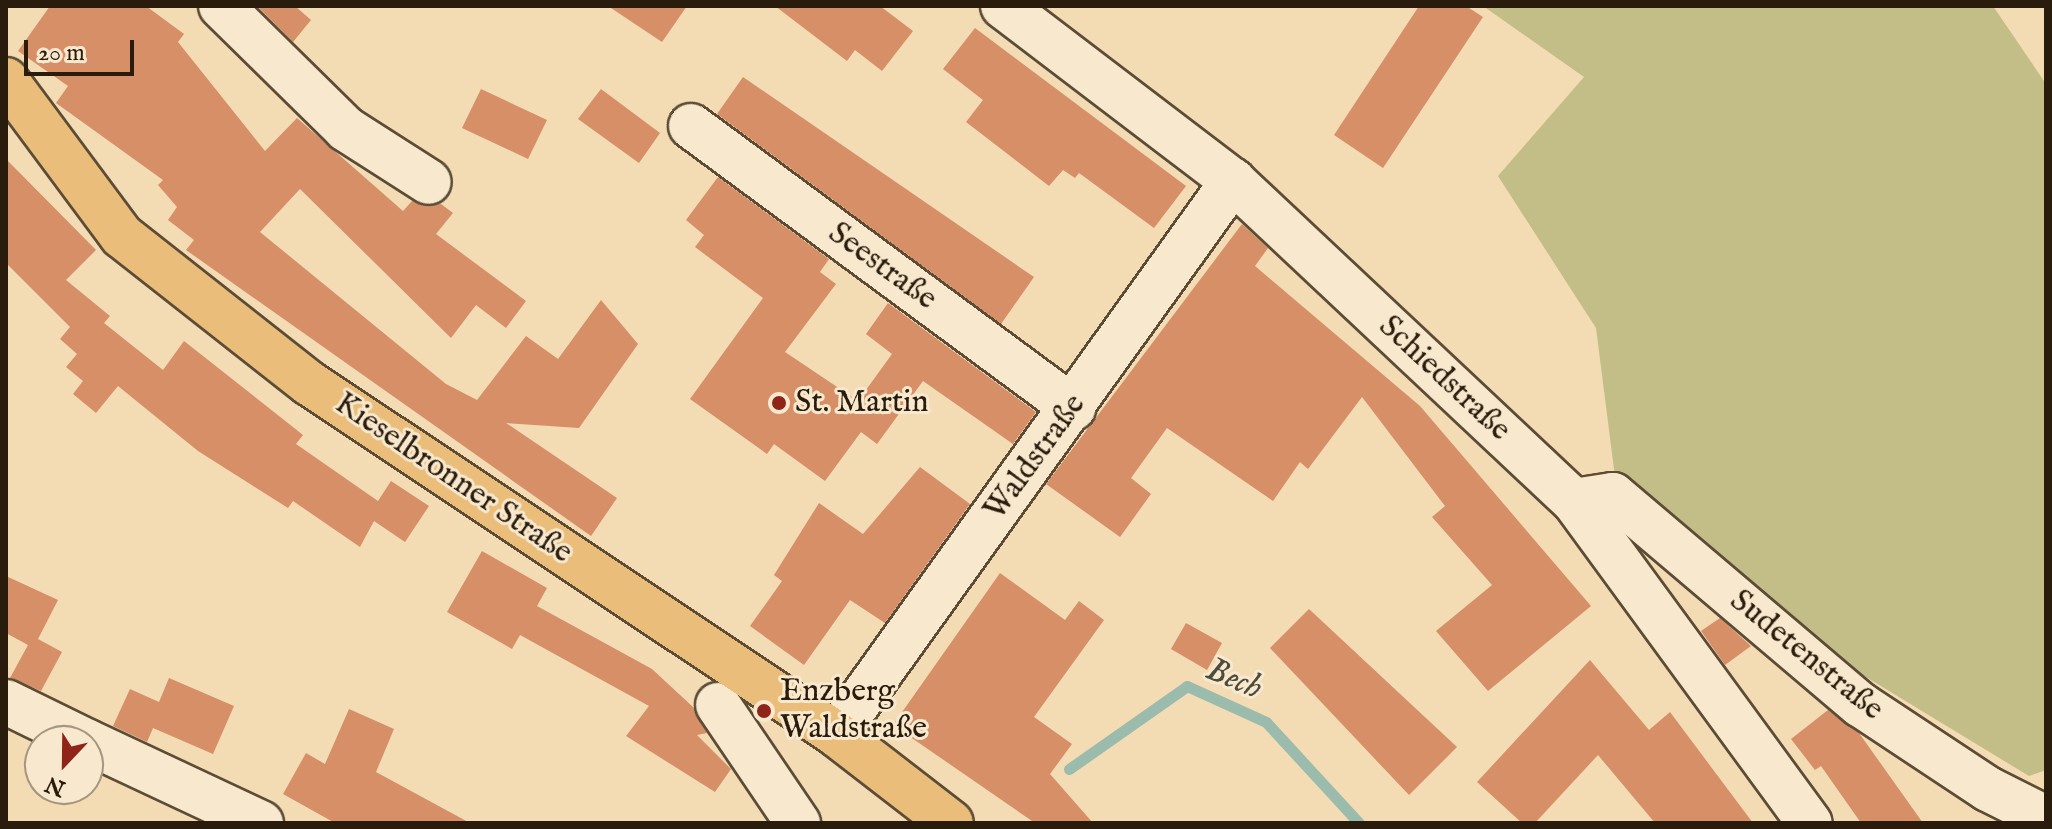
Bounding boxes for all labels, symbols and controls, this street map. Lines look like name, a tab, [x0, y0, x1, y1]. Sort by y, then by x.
scale bar	[28, 24, 138, 74]
text: 20 m	[38, 38, 85, 69]
street label: Seestraße	[820, 215, 944, 319]
street label: Schiedstraße	[1370, 308, 1518, 450]
place label: St. Martin	[795, 384, 928, 422]
street label: Kieselbronner Straße	[327, 385, 579, 573]
street label: Waldstraße	[977, 387, 1095, 529]
marker: St. Martin	[770, 394, 788, 412]
street label: Sudetenstraße	[1721, 582, 1891, 730]
water label: Bech	[1200, 649, 1268, 709]
place label: Enzberg Waldstraße	[780, 674, 927, 749]
marker: Enzberg Waldstraße	[755, 702, 773, 720]
north arrow	[24, 725, 104, 805]
text: N	[42, 769, 70, 802]

